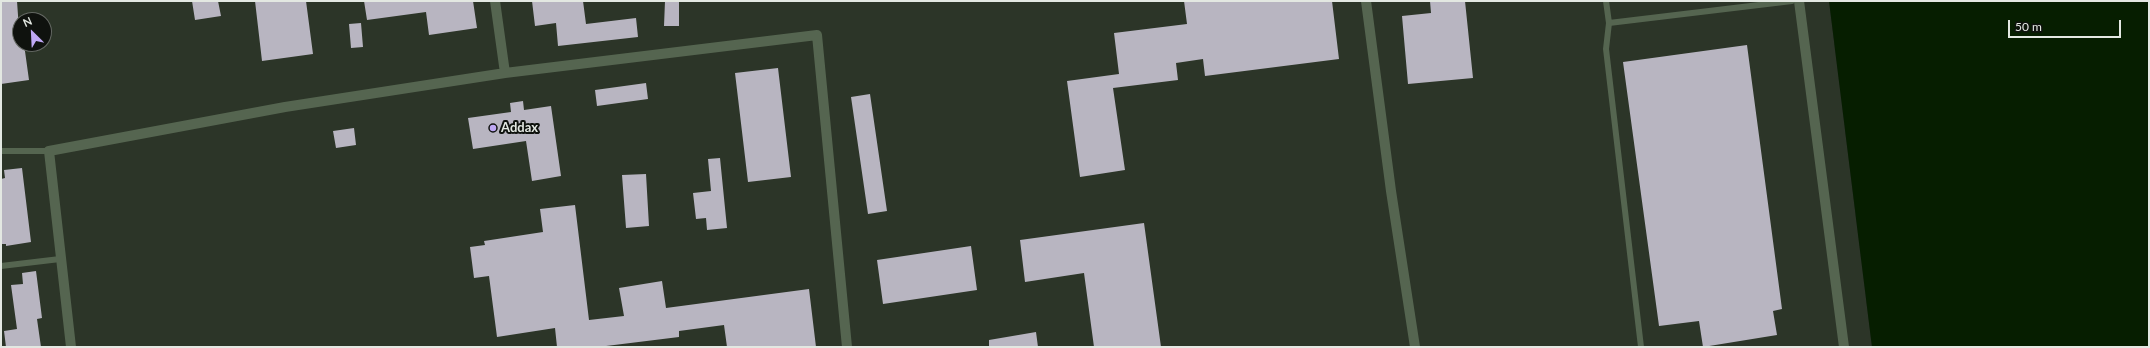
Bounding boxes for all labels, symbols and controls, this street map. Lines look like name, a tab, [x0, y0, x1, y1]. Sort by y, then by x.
north arrow	[12, 12, 52, 52]
scale bar	[2010, 12, 2123, 38]
text: N	[21, 14, 34, 29]
text: 50 m	[2015, 19, 2042, 34]
place label: Addax	[501, 120, 538, 136]
marker: Addax	[488, 123, 498, 133]

